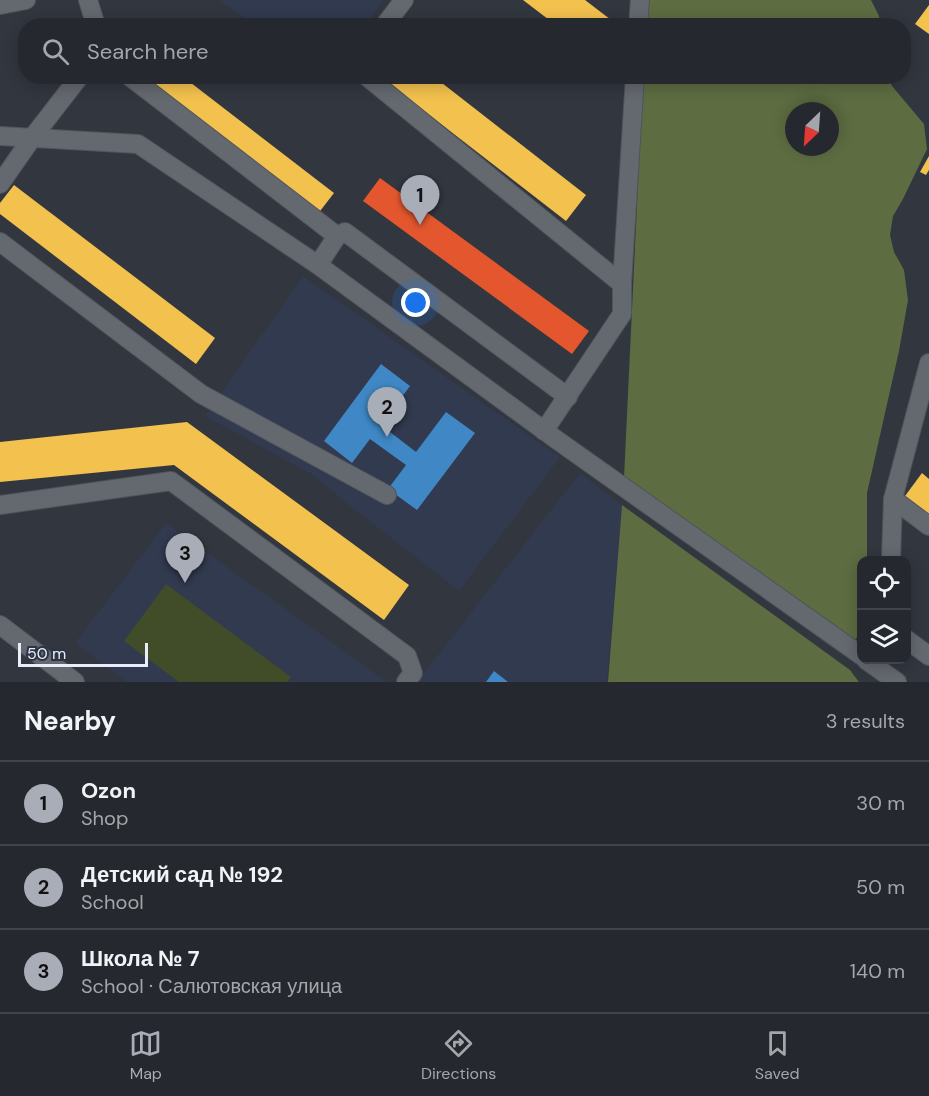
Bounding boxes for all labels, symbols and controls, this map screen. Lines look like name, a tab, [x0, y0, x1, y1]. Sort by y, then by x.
search box	[18, 18, 911, 84]
icon: search	[39, 35, 72, 68]
text: Search here	[87, 37, 208, 66]
north arrow	[785, 102, 839, 156]
pin: 1	[400, 176, 440, 225]
your location	[401, 288, 430, 317]
pin: 2	[368, 388, 406, 437]
pin: 3	[166, 534, 204, 583]
map controls	[857, 556, 911, 664]
button: locate	[857, 556, 911, 610]
button: layers	[857, 610, 911, 664]
scale bar	[18, 640, 148, 668]
text: 50 m	[27, 643, 66, 664]
text: Nearby	[24, 704, 116, 738]
text: 3 results	[826, 708, 905, 734]
text: Ozon	[81, 776, 136, 805]
text: 1	[40, 790, 47, 816]
text: 30 m	[856, 790, 905, 816]
text: Shop	[81, 805, 128, 831]
text: Детский сад № 192	[81, 860, 283, 889]
text: 2	[38, 874, 49, 900]
text: 50 m	[856, 874, 905, 900]
text: School	[81, 889, 144, 915]
text: Школа № 7	[81, 944, 200, 973]
text: 3	[37, 958, 50, 984]
text: 140 m	[850, 958, 905, 984]
text: School · Салютовская улица	[81, 973, 342, 999]
tab: Map	[129, 1027, 162, 1084]
tab: Directions	[421, 1027, 496, 1084]
tab: Saved	[755, 1027, 800, 1084]

